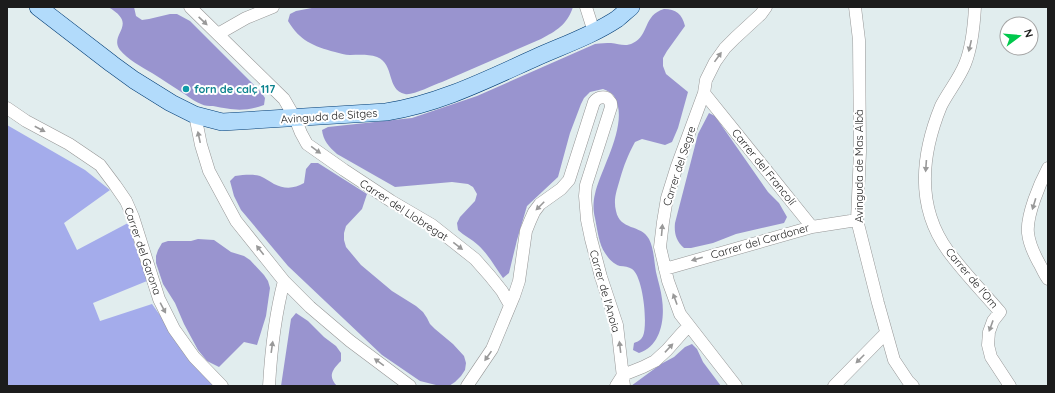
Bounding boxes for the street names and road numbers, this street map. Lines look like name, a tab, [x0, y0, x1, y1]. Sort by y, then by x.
street label: Avinguda de Sitges	[280, 106, 378, 126]
street label: Avinguda de Mas Albà	[852, 109, 866, 223]
street label: Carrer del Segre	[659, 124, 699, 208]
street label: Carrer del Francolí	[729, 126, 800, 209]
street label: Carrer del Llobregat	[357, 176, 451, 244]
street label: Carrer del Garona	[121, 205, 165, 297]
street label: Carrer del Cardoner	[709, 220, 812, 262]
street label: Carrer de l'Om	[943, 245, 1001, 311]
street label: Carrer de l'Anoia	[587, 248, 623, 334]

